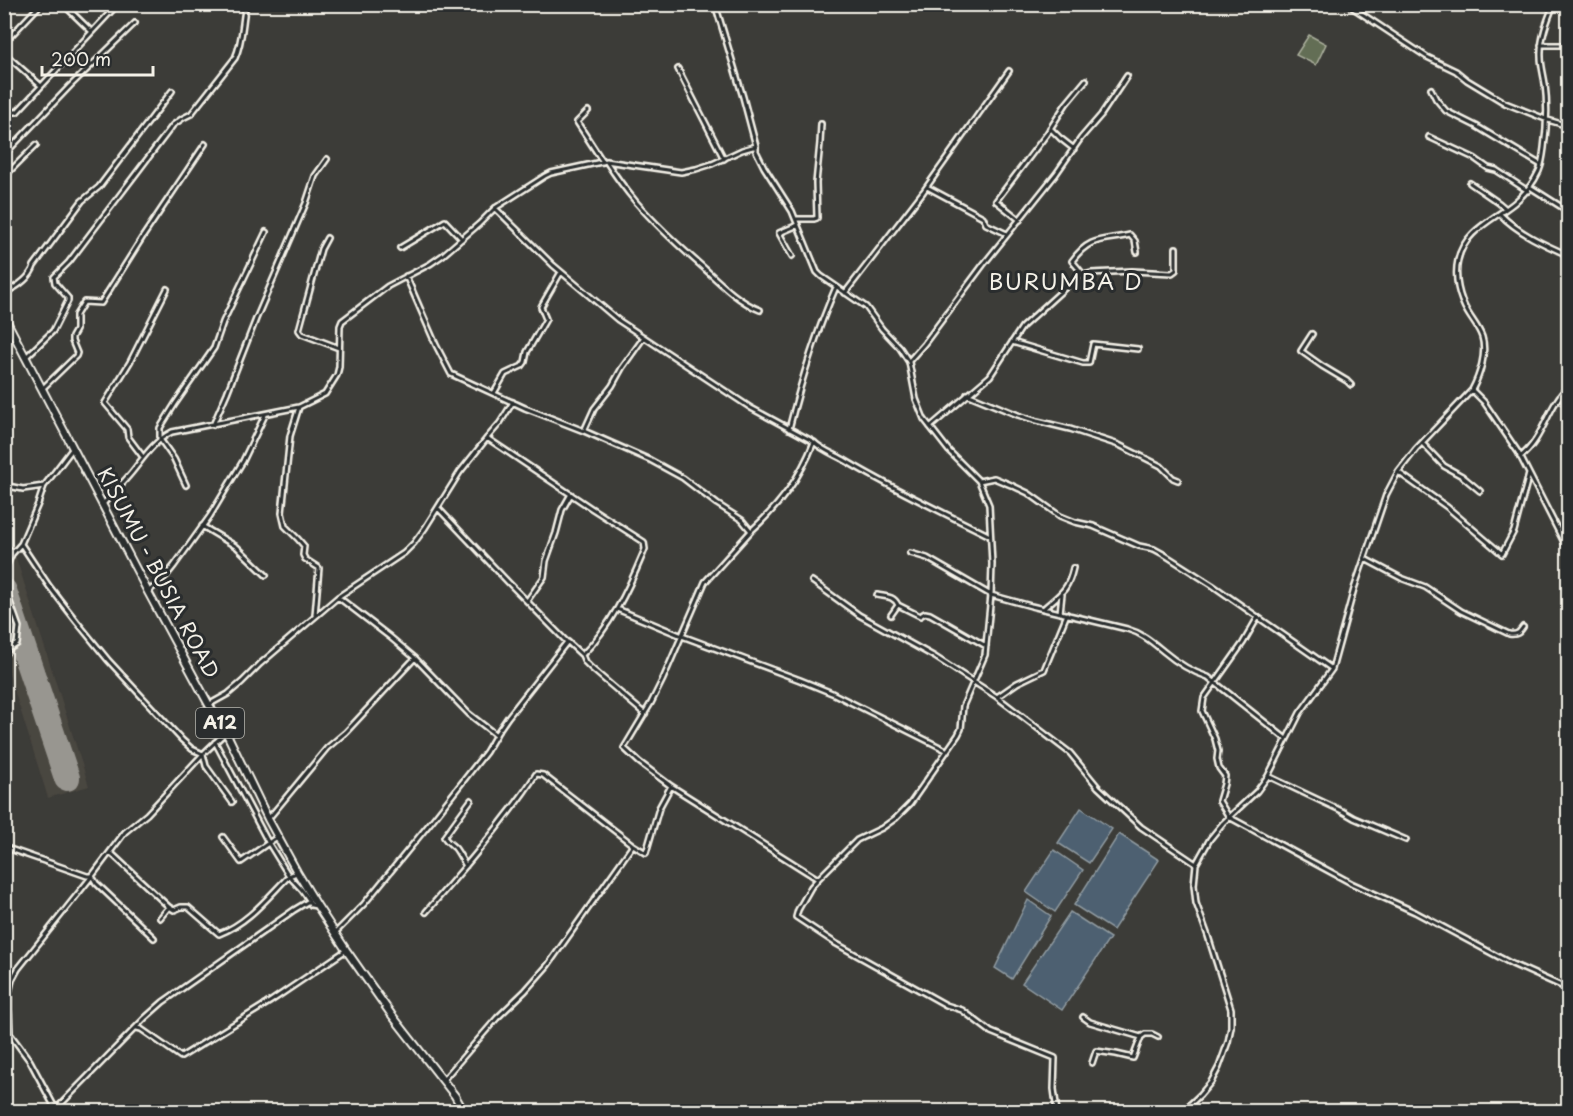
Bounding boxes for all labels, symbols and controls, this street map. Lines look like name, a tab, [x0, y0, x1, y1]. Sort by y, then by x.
scale bar	[42, 39, 153, 77]
text: 200 m	[51, 45, 111, 72]
district label: BURUMBA D	[989, 264, 1143, 297]
street label: KISUMU - BUSIA ROAD	[91, 462, 227, 683]
road number: A12	[196, 708, 244, 738]

